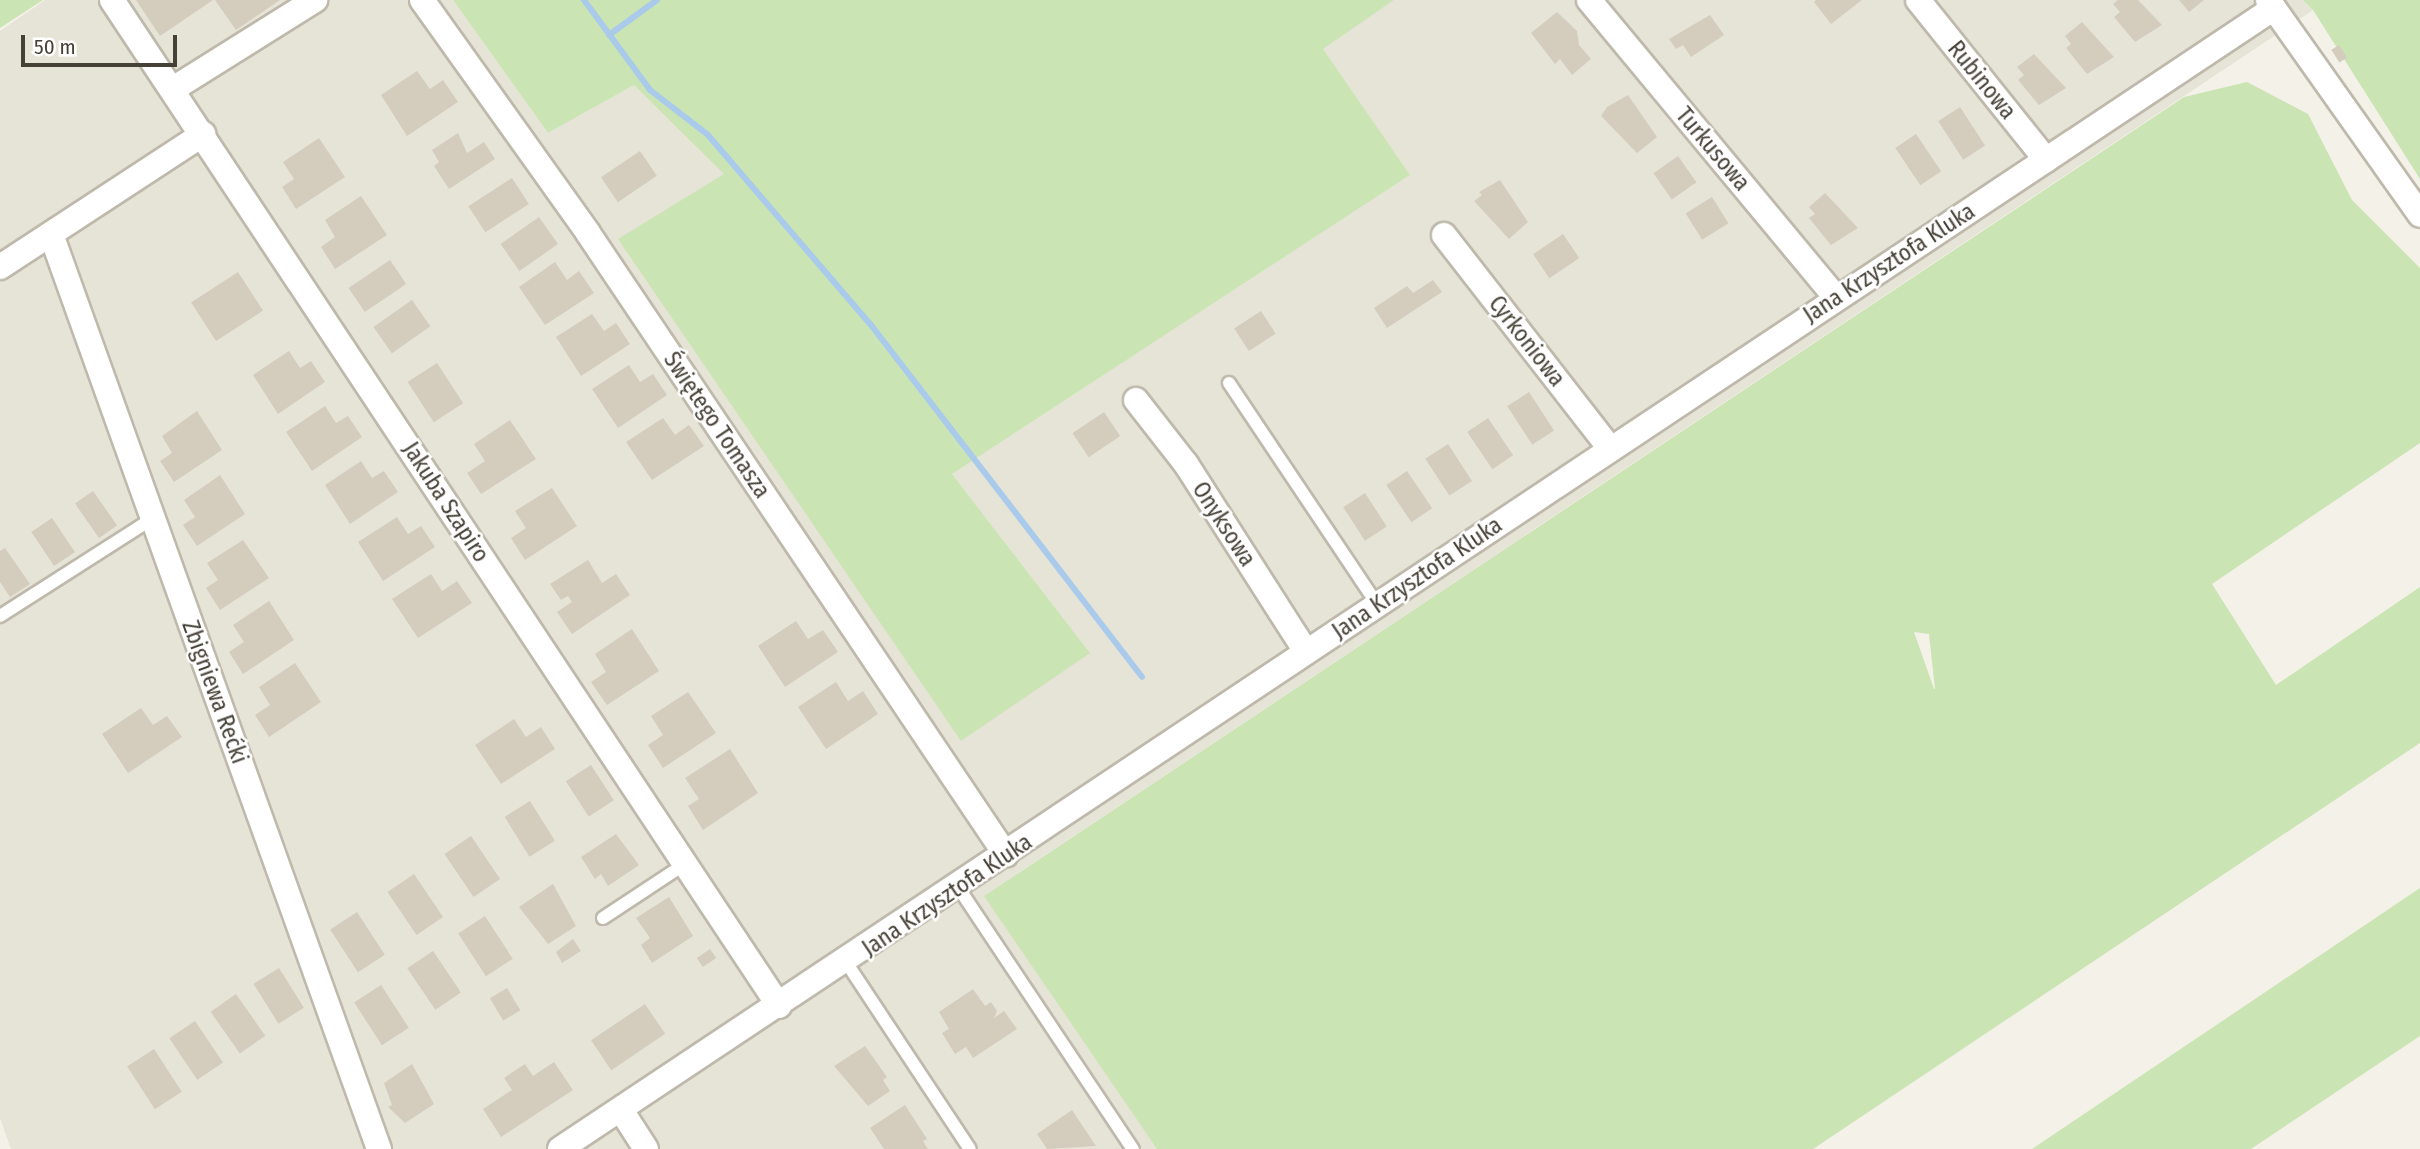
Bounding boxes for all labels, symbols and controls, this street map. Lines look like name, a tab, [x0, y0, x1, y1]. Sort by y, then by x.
scale bar	[24, 21, 180, 65]
text: 50 m	[34, 34, 76, 60]
street label: Rubinowa	[1942, 35, 2022, 125]
street label: Turkusowa	[1670, 102, 1756, 196]
street label: Jana Krzysztofa Kluka	[1798, 197, 1980, 329]
street label: Cyrkoniowa	[1483, 290, 1571, 392]
street label: Świętego Tomasza	[658, 347, 776, 503]
street label: Jakuba Szapiro	[397, 437, 495, 567]
street label: Onyksowa	[1186, 477, 1262, 571]
street label: Jana Krzysztofa Kluka	[1327, 511, 1507, 645]
street label: Zbigniewa Rećki	[176, 617, 254, 767]
street label: Jana Krzysztofa Kluka	[857, 828, 1037, 962]

